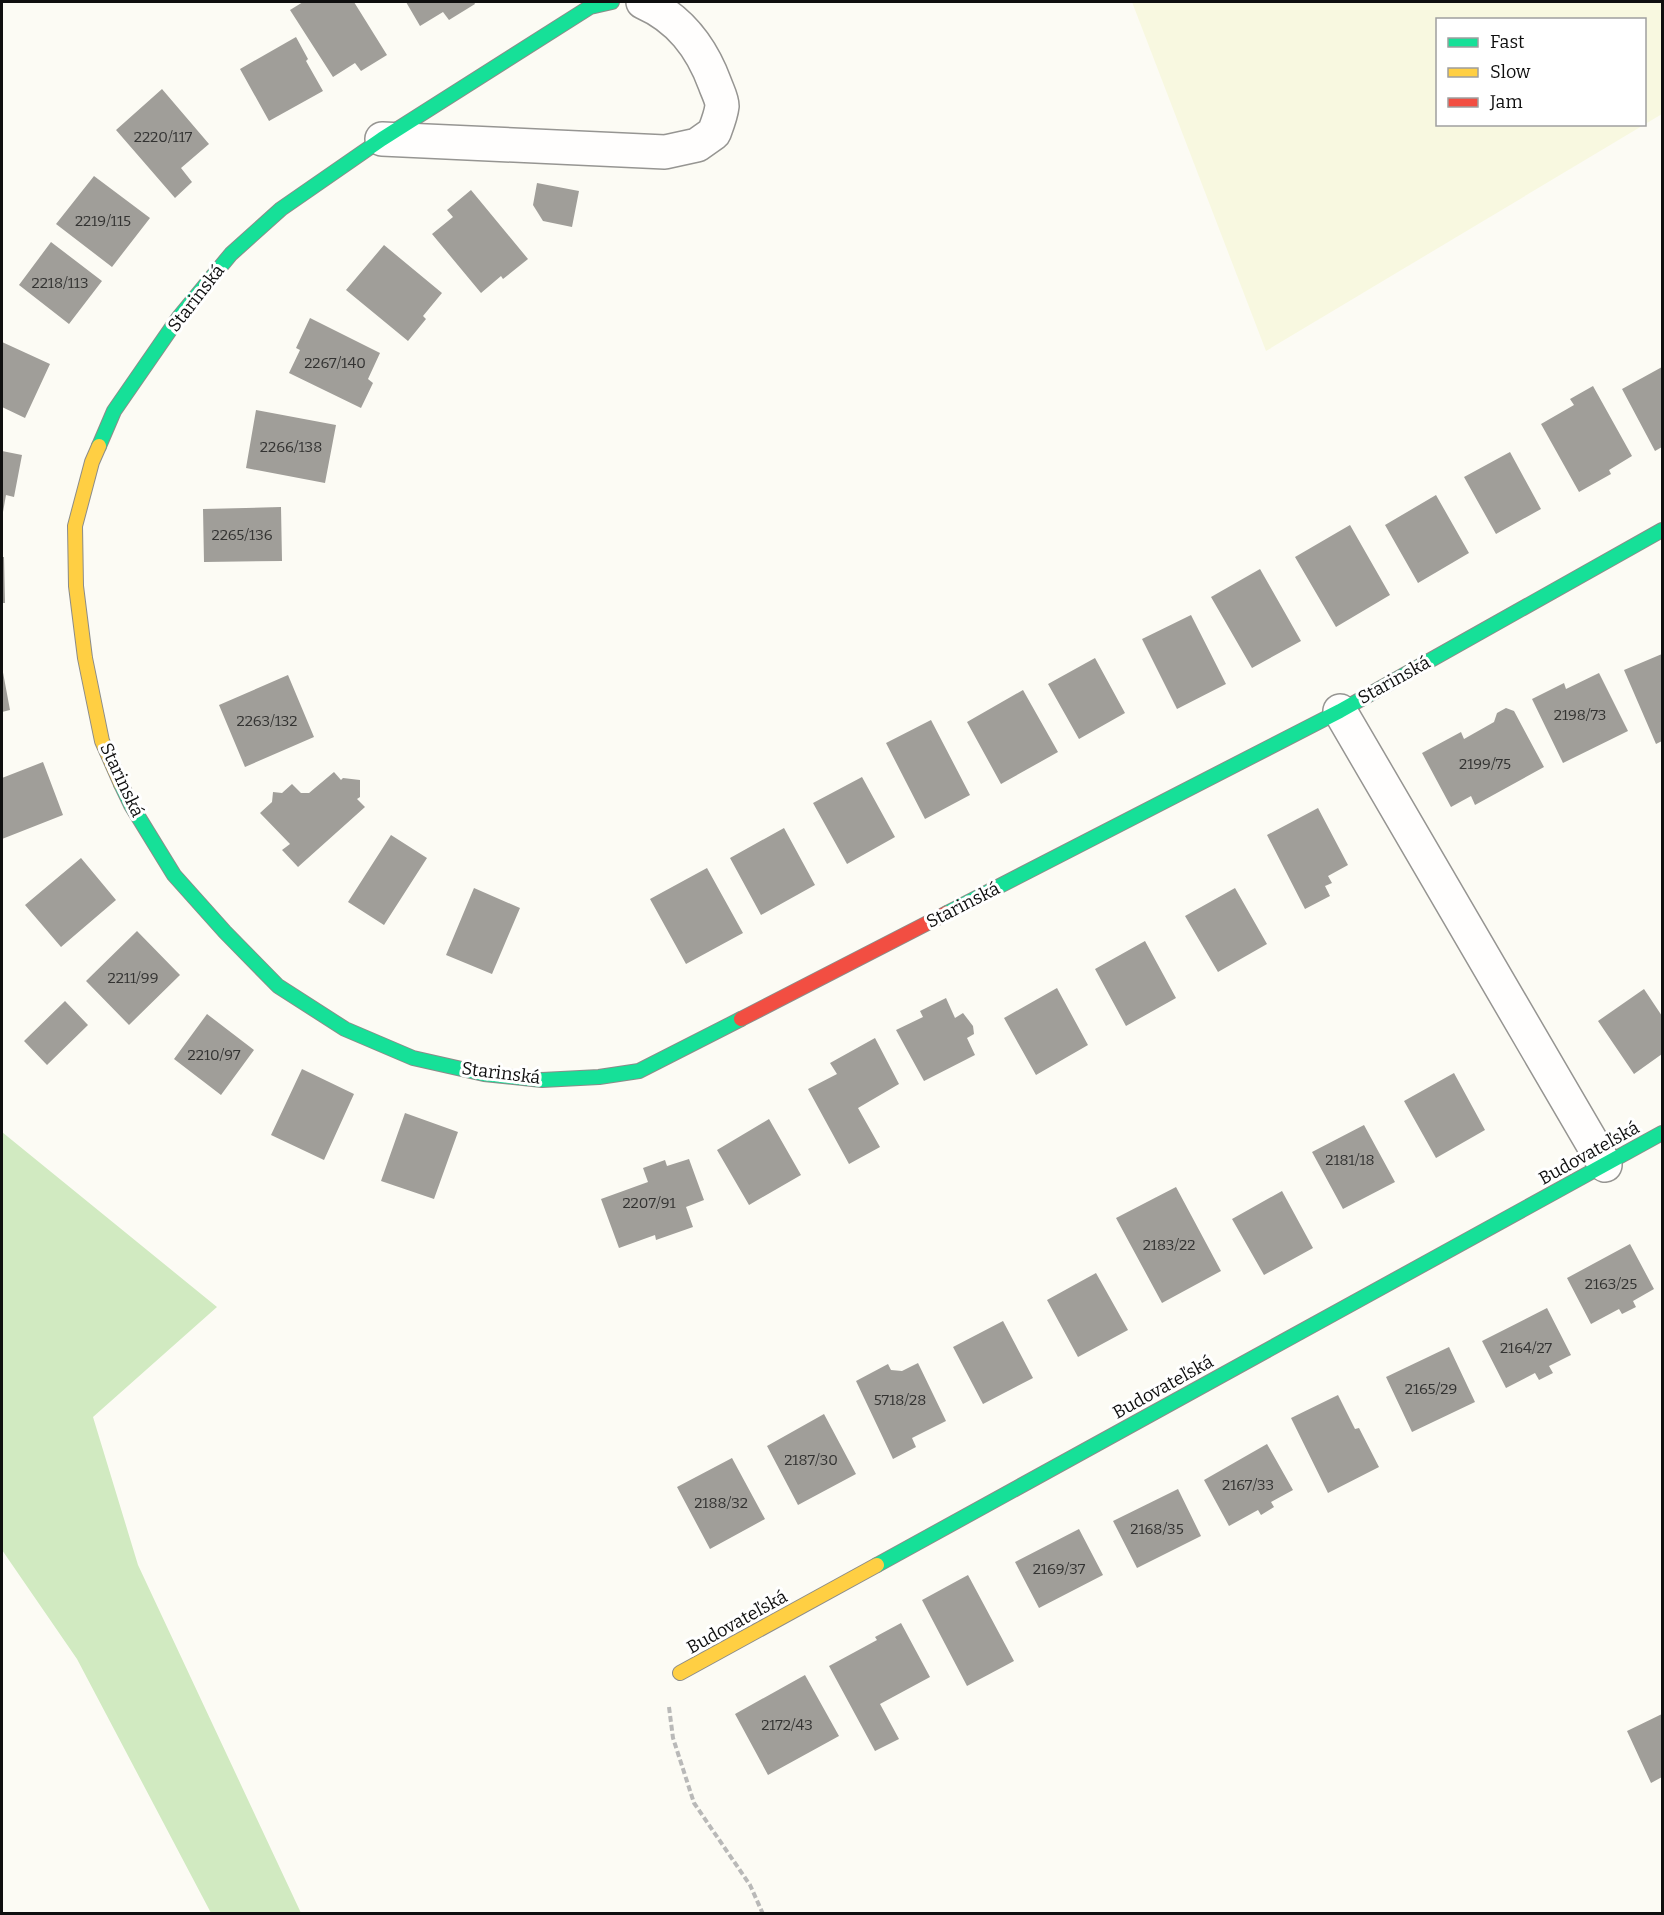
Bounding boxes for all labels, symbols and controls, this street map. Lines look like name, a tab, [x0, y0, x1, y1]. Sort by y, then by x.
legend	[1436, 18, 1646, 126]
text: Fast	[1490, 31, 1525, 53]
text: Slow	[1490, 61, 1531, 83]
text: Jam	[1489, 91, 1523, 113]
house number: 2220/117	[134, 128, 193, 146]
house number: 2219/115	[75, 212, 131, 230]
street label: Starinská	[163, 260, 229, 336]
house number: 2218/113	[32, 274, 88, 292]
house number: 2267/140	[304, 354, 366, 372]
house number: 2266/138	[260, 438, 322, 456]
house number: 2265/136	[211, 526, 273, 544]
street label: Starinská	[1354, 651, 1434, 709]
house number: 2198/73	[1554, 706, 1606, 724]
house number: 2263/132	[236, 712, 298, 730]
street label: Starinská	[95, 739, 149, 821]
house number: 2199/75	[1459, 755, 1511, 773]
street label: Starinská	[923, 877, 1003, 933]
house number: 2211/99	[108, 969, 158, 987]
house number: 2210/97	[188, 1046, 241, 1064]
street label: Starinská	[460, 1057, 542, 1089]
street label: Budovateľská	[1535, 1116, 1643, 1190]
house number: 2181/18	[1325, 1151, 1375, 1169]
house number: 2207/91	[622, 1194, 676, 1212]
house number: 2183/22	[1143, 1236, 1195, 1254]
house number: 2163/25	[1585, 1275, 1637, 1293]
house number: 2164/27	[1500, 1339, 1553, 1357]
street label: Budovateľská	[1109, 1350, 1217, 1424]
house number: 2165/29	[1405, 1380, 1457, 1398]
house number: 5718/28	[874, 1391, 926, 1409]
house number: 2187/30	[784, 1451, 838, 1469]
house number: 2167/33	[1222, 1476, 1274, 1494]
house number: 2188/32	[694, 1494, 748, 1512]
house number: 2168/35	[1130, 1520, 1184, 1538]
house number: 2169/37	[1033, 1560, 1086, 1578]
street label: Budovateľská	[683, 1585, 791, 1659]
house number: 2172/43	[761, 1716, 813, 1734]

